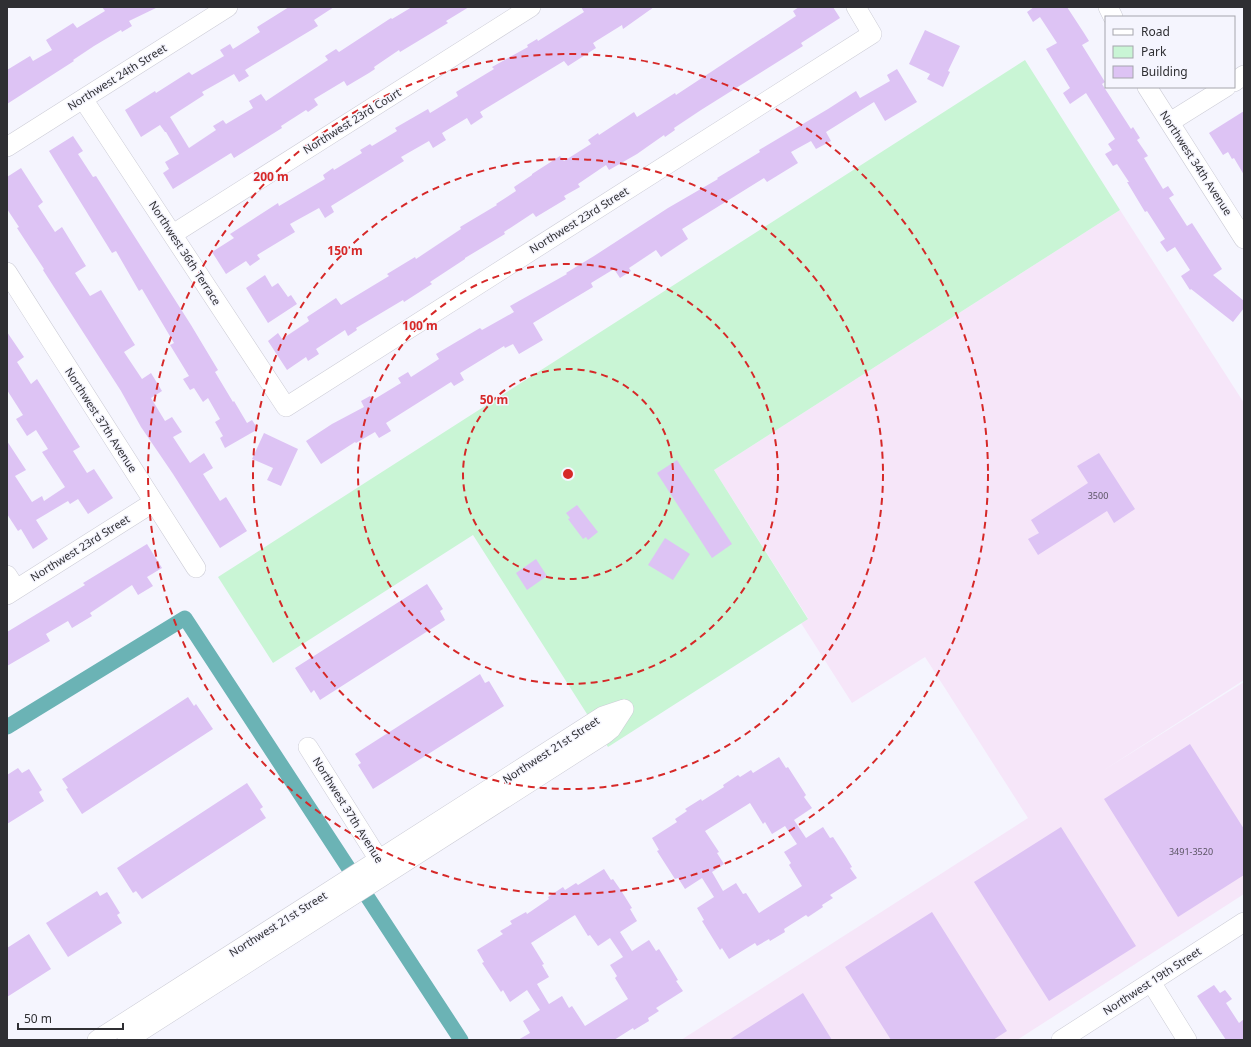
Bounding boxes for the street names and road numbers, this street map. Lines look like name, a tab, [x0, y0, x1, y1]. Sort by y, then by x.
street label: Northwest 24th Street	[64, 40, 169, 113]
street label: Northwest 23rd Court	[300, 84, 404, 157]
street label: Northwest 34th Avenue	[1157, 107, 1236, 218]
street label: Northwest 23rd Street	[526, 183, 631, 256]
street label: Northwest 36th Terrace	[146, 198, 225, 308]
street label: Northwest 37th Avenue	[62, 364, 141, 475]
street label: Northwest 23rd Street	[27, 511, 132, 584]
street label: Northwest 21st Street	[499, 713, 602, 787]
street label: Northwest 37th Avenue	[310, 754, 387, 865]
street label: Northwest 21st Street	[226, 887, 330, 960]
street label: Northwest 19th Street	[1100, 943, 1204, 1018]

